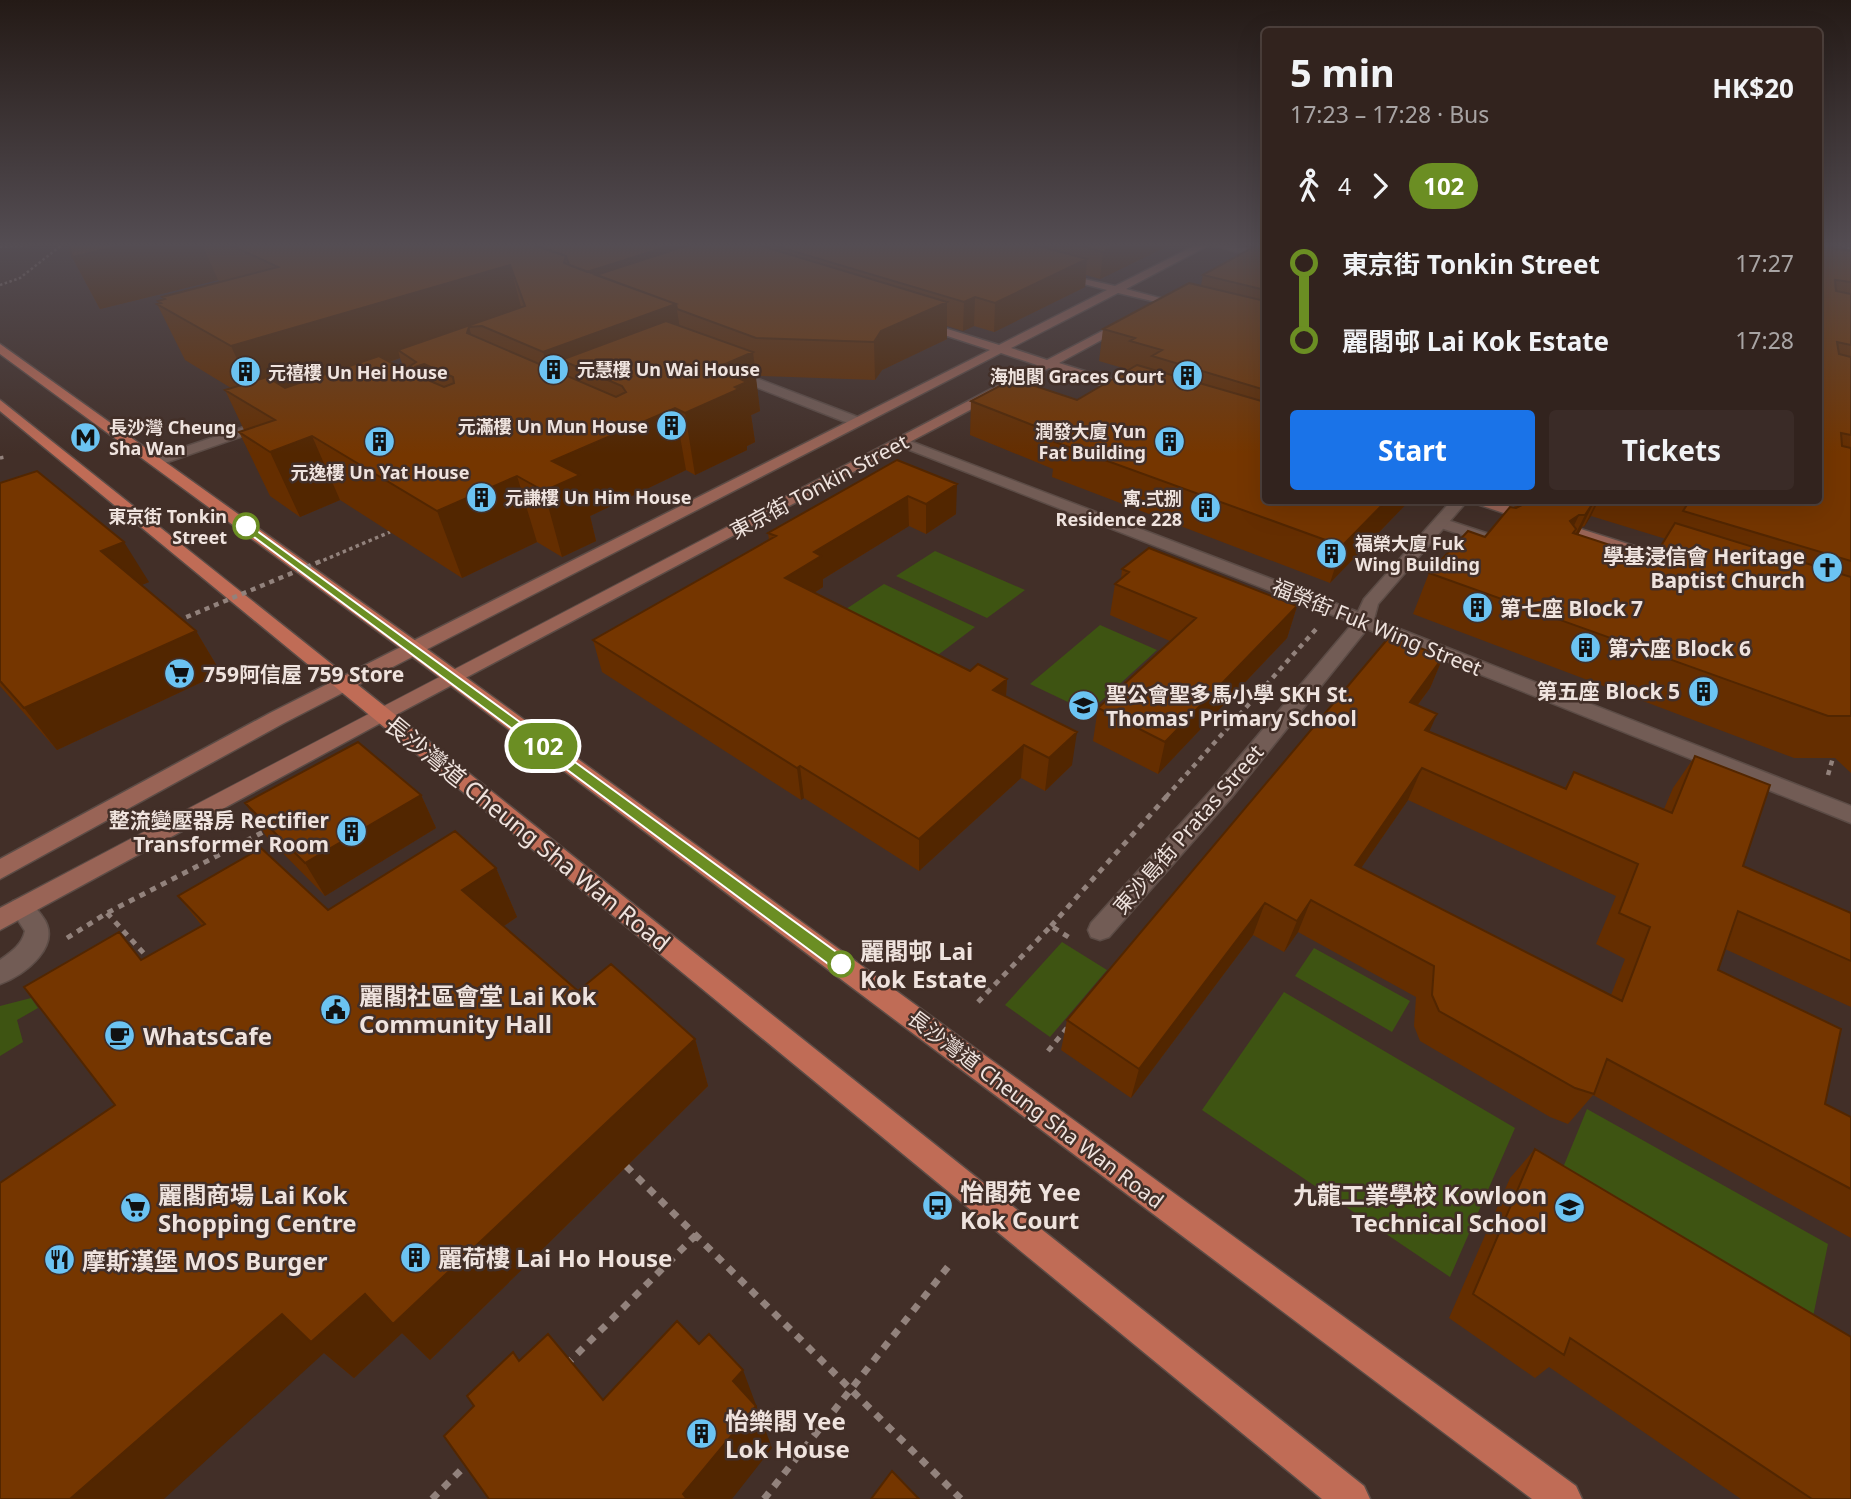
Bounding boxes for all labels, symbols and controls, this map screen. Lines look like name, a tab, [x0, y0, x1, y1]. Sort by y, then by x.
text: 5 min	[1290, 46, 1395, 98]
text: HK$20	[1712, 70, 1794, 106]
text: 17:23 – 17:28 · Bus	[1290, 98, 1489, 130]
icon: walk	[1290, 167, 1328, 205]
icon: forward	[1361, 167, 1399, 205]
text: 102	[1423, 169, 1464, 202]
text: 4	[1338, 170, 1351, 202]
text: 東京街 Tonkin Street	[1342, 246, 1600, 282]
text: 17:27	[1735, 247, 1794, 279]
text: 麗閣邨 Lai Kok Estate	[1342, 323, 1609, 359]
text: 17:28	[1735, 324, 1794, 356]
building icon: 元慧樓 Un Wai House	[537, 352, 571, 386]
building icon: 元禧樓 Un Hei House	[228, 355, 262, 389]
place label: 元慧樓 Un Wai House	[577, 357, 760, 381]
building icon: 海旭閣 Graces Court	[1170, 359, 1204, 393]
place label: 元禧樓 Un Hei House	[268, 360, 448, 384]
place label: 海旭閣 Graces Court	[990, 364, 1164, 388]
building icon: 元滿樓 Un Mun House	[654, 409, 688, 443]
button: Start	[1290, 410, 1535, 490]
button: Tickets	[1549, 410, 1794, 490]
place label: 元滿樓 Un Mun House	[458, 414, 648, 438]
place label: 長沙灣 Cheung Sha Wan	[109, 415, 236, 460]
place label: 潤發大廈 Yun Fat Building	[1035, 419, 1146, 464]
metro station icon: 長沙灣 Cheung Sha Wan	[69, 420, 103, 454]
building icon: 元逸樓 Un Yat House	[363, 424, 397, 458]
building icon: 潤發大廈 Yun Fat Building	[1152, 424, 1186, 458]
street label: 東京街 Tonkin Street	[725, 427, 913, 545]
place label: 元逸樓 Un Yat House	[291, 460, 469, 484]
building icon: 元謙樓 Un Him House	[465, 480, 499, 514]
place label: 元謙樓 Un Him House	[505, 485, 692, 509]
place label: 寓.弍捌 Residence 228	[1056, 486, 1182, 531]
building icon: 寓.弍捌 Residence 228	[1188, 491, 1222, 525]
place label: 東京街 Tonkin Street	[108, 504, 227, 549]
marker: 東京街 Tonkin Street	[233, 513, 259, 539]
place label: 福榮大廈 Fuk Wing Building	[1355, 531, 1480, 576]
building icon: 福榮大廈 Fuk Wing Building	[1315, 536, 1349, 570]
place label: 學基浸信會 Heritage Baptist Church	[1603, 542, 1805, 594]
church icon: 學基浸信會 Heritage Baptist Church	[1811, 551, 1845, 585]
street label: 福榮街 Fuk Wing Street	[1268, 572, 1486, 682]
building icon: 第七座 Block 7	[1460, 591, 1494, 625]
place label: 第七座 Block 7	[1500, 594, 1643, 622]
building icon: 第六座 Block 6	[1568, 631, 1602, 665]
place label: 第六座 Block 6	[1608, 634, 1751, 662]
supermarket icon: 759阿信屋 759 Store	[163, 657, 197, 691]
place label: 759阿信屋 759 Store	[203, 660, 404, 688]
building icon: 第五座 Block 5	[1686, 674, 1720, 708]
place label: 第五座 Block 5	[1537, 677, 1680, 705]
place label: 聖公會聖多馬小學 SKH St. Thomas' Primary School	[1106, 680, 1357, 732]
school or university icon: 聖公會聖多馬小學 SKH St. Thomas' Primary School	[1066, 689, 1100, 723]
street label: 長沙灣道 Cheung Sha Wan Road	[378, 707, 678, 959]
line badge: 102	[503, 723, 583, 769]
text: 102	[522, 729, 564, 762]
street label: 東沙島街 Pratas Street	[1107, 738, 1270, 920]
place label: 整流變壓器房 Rectifier Transformer Room	[109, 806, 330, 858]
building icon: 整流變壓器房 Rectifier Transformer Room	[335, 815, 369, 849]
place label: 麗閣邨 Lai Kok Estate	[860, 934, 987, 995]
marker: 麗閣邨 Lai Kok Estate	[828, 951, 854, 977]
place label: 麗閣社區會堂 Lai Kok Community Hall	[359, 979, 596, 1040]
public building icon: 麗閣社區會堂 Lai Kok Community Hall	[319, 992, 353, 1026]
street label: 長沙灣道 Cheung Sha Wan Road	[902, 1004, 1170, 1214]
cafe icon: WhatsCafe	[103, 1018, 137, 1052]
place label: WhatsCafe	[143, 1019, 272, 1052]
place label: 怡閣苑 Yee Kok Court	[960, 1175, 1081, 1236]
place label: 麗閣商場 Lai Kok Shopping Centre	[158, 1178, 357, 1239]
place label: 九龍工業學校 Kowloon Technical School	[1293, 1178, 1547, 1239]
bus stop icon: 怡閣苑 Yee Kok Court	[920, 1188, 954, 1222]
supermarket icon: 麗閣商場 Lai Kok Shopping Centre	[118, 1191, 152, 1225]
school or university icon: 九龍工業學校 Kowloon Technical School	[1553, 1191, 1587, 1225]
building icon: 麗荷樓 Lai Ho House	[398, 1240, 432, 1274]
place label: 麗荷樓 Lai Ho House	[438, 1241, 672, 1274]
restaurant icon: 摩斯漢堡 MOS Burger	[42, 1243, 76, 1277]
place label: 摩斯漢堡 MOS Burger	[82, 1244, 328, 1277]
place label: 怡樂閣 Yee Lok House	[725, 1404, 850, 1465]
building icon: 怡樂閣 Yee Lok House	[685, 1417, 719, 1451]

